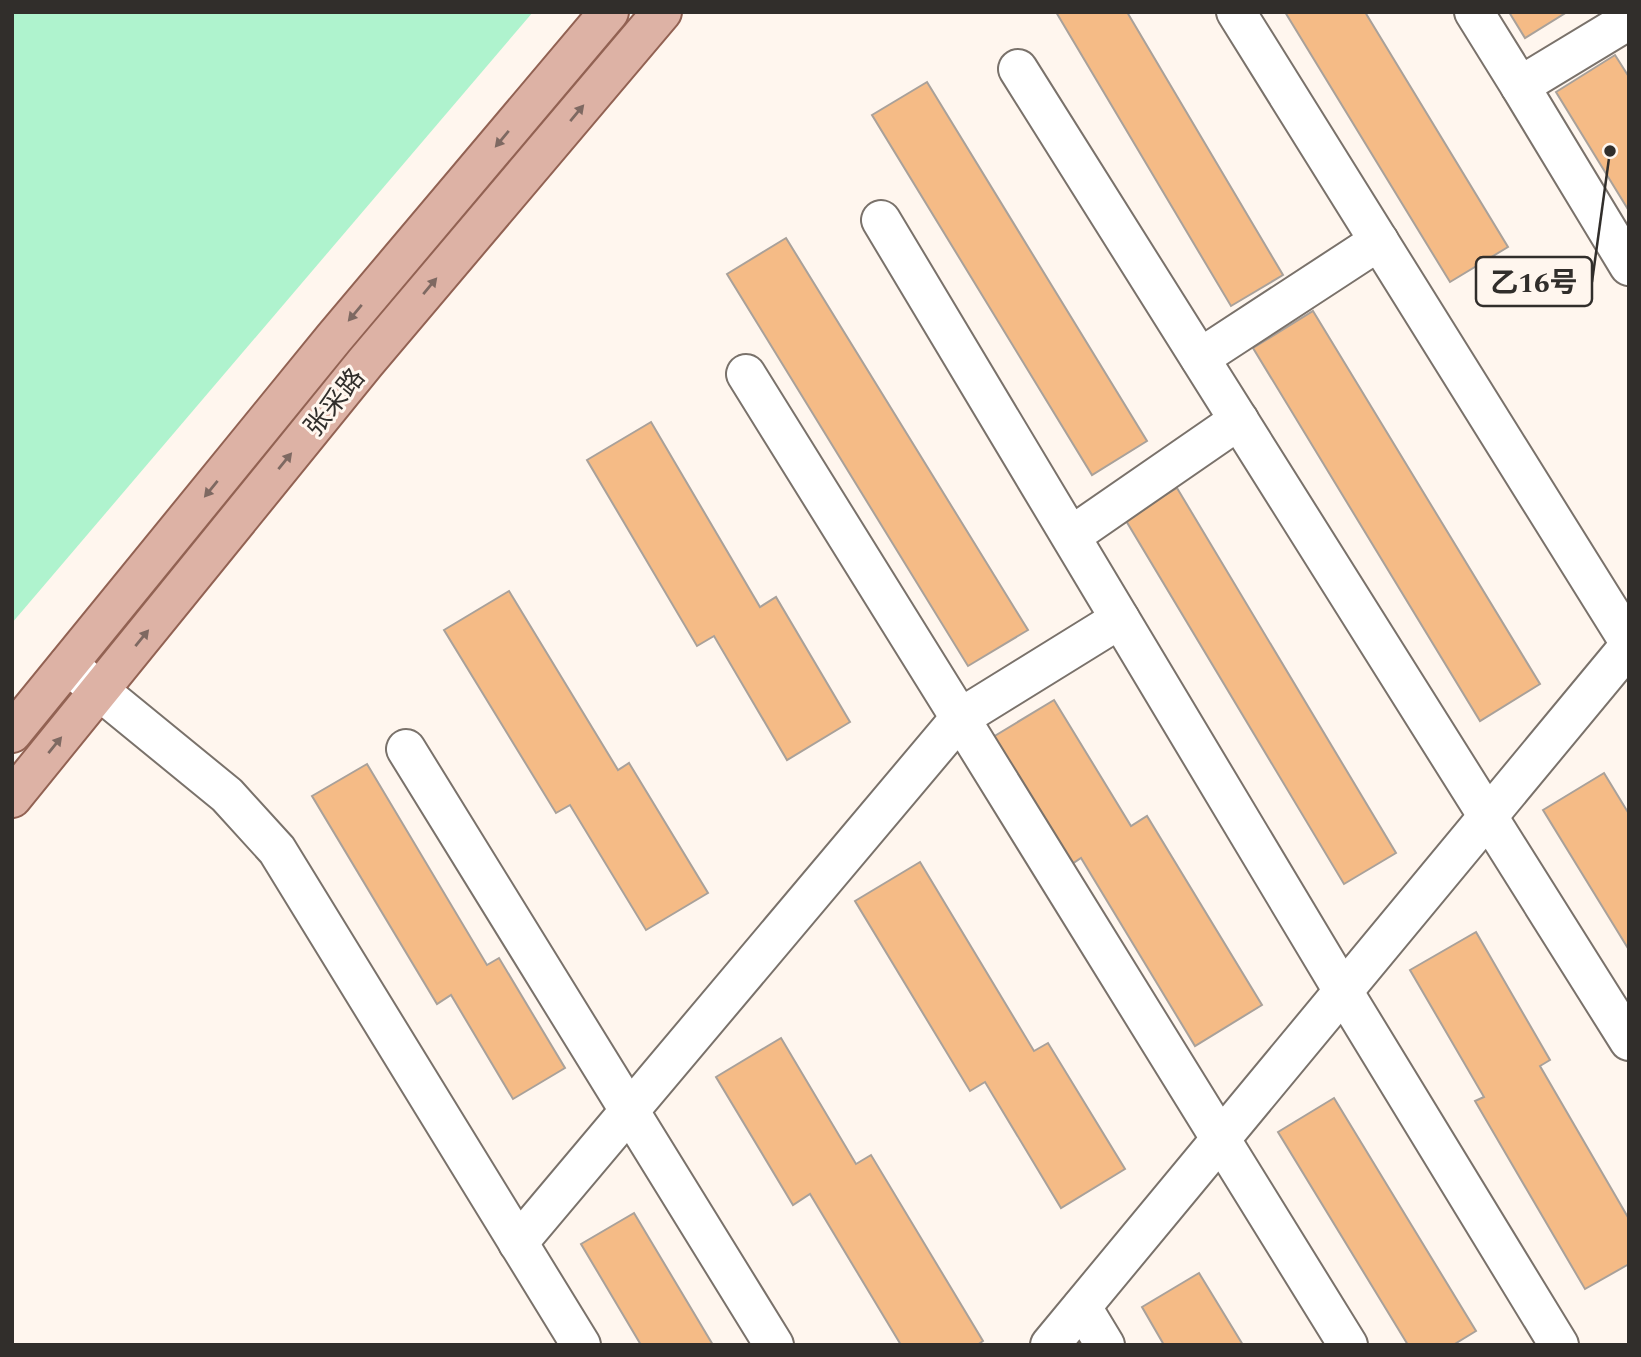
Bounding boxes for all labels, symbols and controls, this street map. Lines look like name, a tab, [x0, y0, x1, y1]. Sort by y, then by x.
one-way arrow	[569, 104, 584, 121]
one-way arrow	[495, 131, 510, 148]
callout: 乙16号	[1476, 257, 1592, 306]
text: 乙16号	[1490, 262, 1578, 305]
one-way arrow	[422, 277, 438, 295]
one-way arrow	[347, 304, 363, 322]
street label: 张采路	[295, 360, 375, 446]
one-way arrow	[277, 453, 292, 470]
one-way arrow	[204, 481, 219, 498]
one-way arrow	[134, 629, 149, 647]
one-way arrow	[47, 736, 62, 753]

